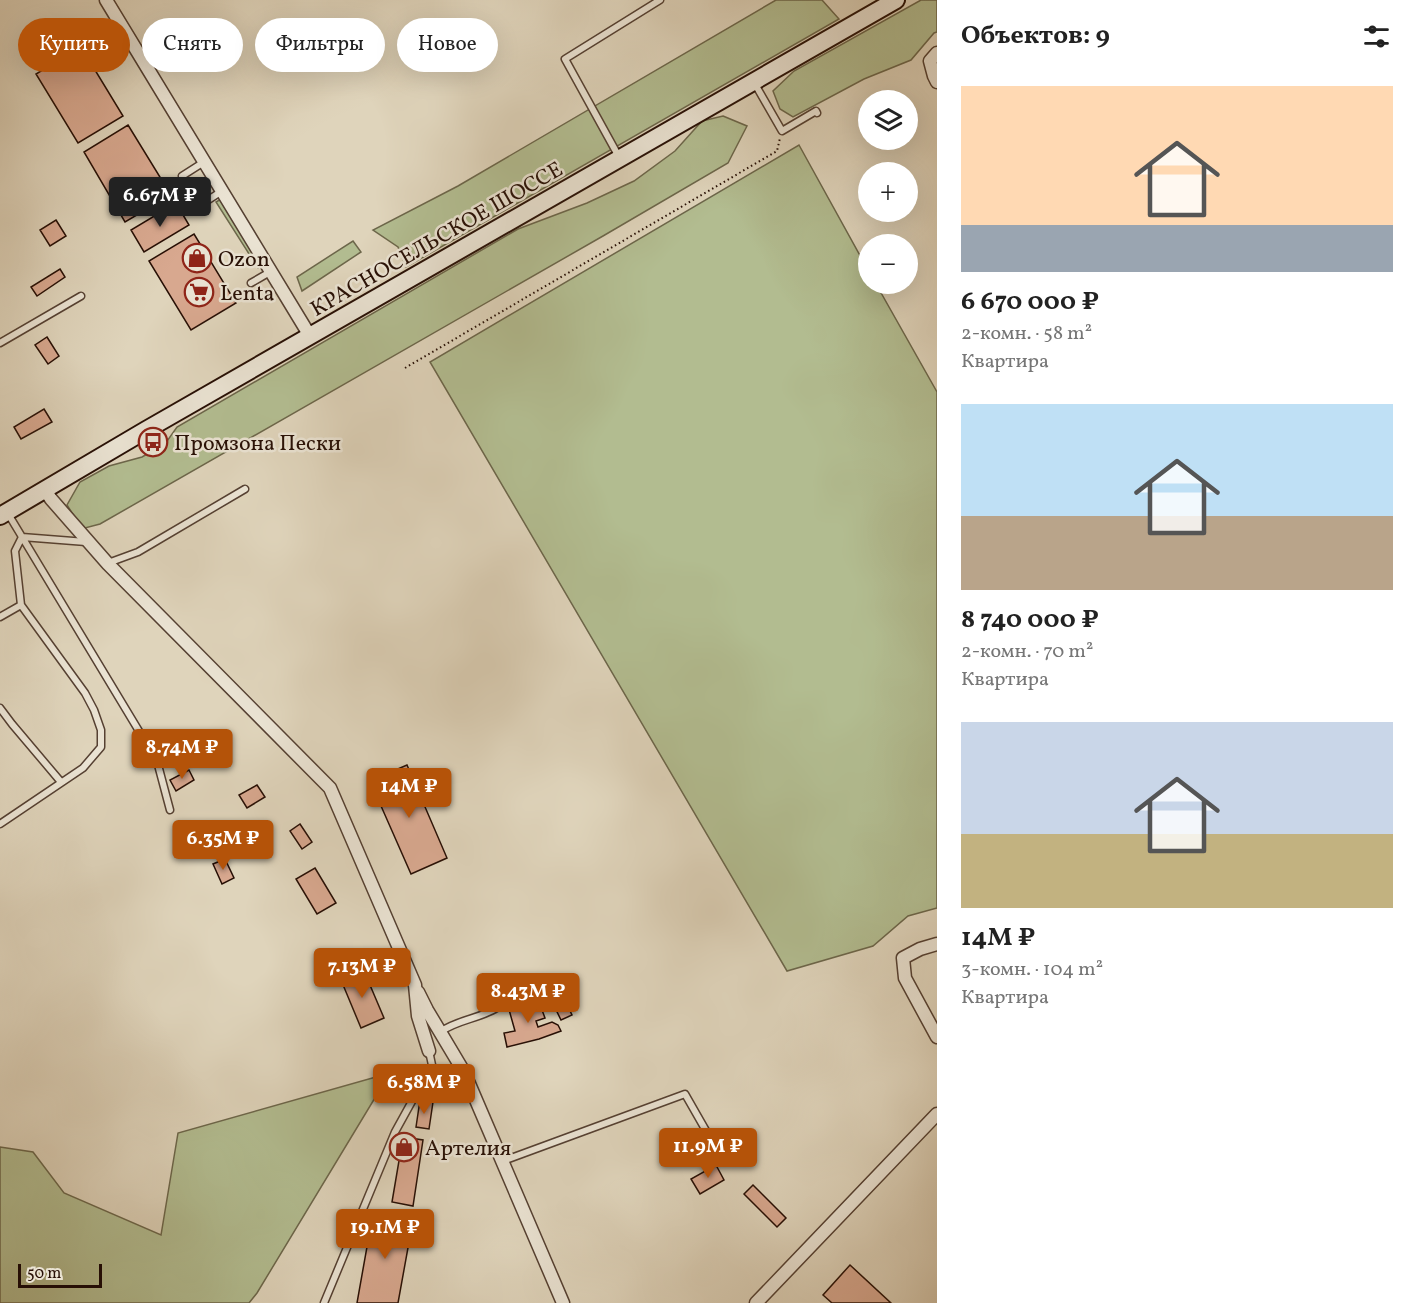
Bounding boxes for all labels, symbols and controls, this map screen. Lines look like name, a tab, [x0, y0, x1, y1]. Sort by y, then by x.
chip: Купить	[18, 18, 130, 72]
chip: Снять	[142, 18, 243, 72]
chip: Фильтры	[255, 18, 385, 72]
chip: Новое	[397, 18, 498, 72]
text: Объектов: 9	[961, 18, 1110, 54]
icon: filters	[1360, 20, 1393, 53]
map controls	[858, 90, 918, 294]
button: layers	[858, 90, 918, 150]
icon: home	[1123, 125, 1231, 233]
street label: КРАСНОСЕЛЬСКОЕ ШОССЕ	[305, 155, 569, 325]
button: +	[858, 162, 918, 222]
pin: 6.67M ₽	[105, 177, 215, 228]
text: 6.67M ₽	[123, 182, 197, 210]
button: −	[858, 234, 918, 294]
shop icon: Ozon	[181, 242, 213, 274]
place label: Ozon	[218, 245, 270, 276]
supermarket icon: Lenta	[183, 276, 215, 308]
place label: Lenta	[220, 279, 275, 310]
text: 6 670 000 ₽	[961, 284, 1099, 320]
text: 2-комн. · 58 m²	[961, 320, 1092, 348]
text: Квартира	[961, 348, 1049, 376]
bus stop icon: Промзона Пески	[137, 426, 169, 458]
place label: Промзона Пески	[174, 429, 341, 460]
icon: home	[1123, 443, 1231, 551]
text: 8 740 000 ₽	[961, 602, 1099, 638]
text: 2-комн. · 70 m²	[961, 638, 1093, 666]
text: Квартира	[961, 666, 1049, 694]
pin: 8.74M ₽	[127, 729, 237, 780]
text: 8.74M ₽	[146, 734, 218, 762]
icon: home	[1123, 761, 1231, 869]
pin: 14M ₽	[367, 768, 451, 819]
text: 14M ₽	[380, 773, 438, 801]
pin: 6.35M ₽	[168, 820, 278, 871]
text: 6.35M ₽	[186, 825, 260, 853]
text: 14M ₽	[961, 920, 1035, 956]
pin: 7.13M ₽	[307, 948, 417, 999]
text: 7.13M ₽	[328, 953, 396, 981]
text: 3-комн. · 104 m²	[961, 956, 1103, 984]
pin: 8.43M ₽	[473, 973, 583, 1024]
text: 8.43M ₽	[491, 978, 565, 1006]
text: Квартира	[961, 984, 1049, 1012]
pin: 6.58M ₽	[369, 1064, 479, 1115]
text: 6.58M ₽	[387, 1069, 461, 1097]
pin: 11.9M ₽	[653, 1128, 763, 1179]
shop icon: Артелия	[388, 1131, 420, 1163]
text: 11.9M ₽	[673, 1133, 743, 1161]
place label: Артелия	[425, 1134, 511, 1165]
pin: 19.1M ₽	[330, 1209, 440, 1260]
text: 19.1M ₽	[350, 1214, 420, 1242]
scale bar	[18, 1261, 102, 1288]
text: 50 m	[27, 1263, 61, 1285]

